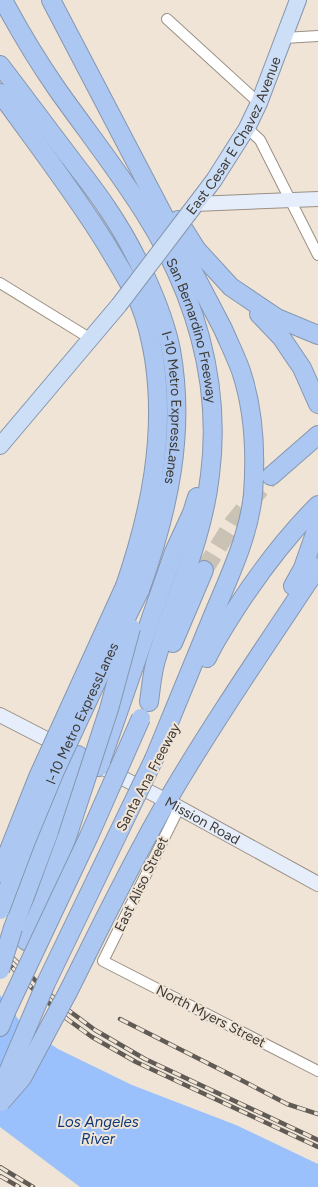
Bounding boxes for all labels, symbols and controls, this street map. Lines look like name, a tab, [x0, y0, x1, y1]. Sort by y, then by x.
street label: East Cesar E Chavez Avenue	[183, 54, 285, 218]
street label: San Bernardino Freeway	[162, 255, 220, 405]
street label: I-10 Metro ExpressLanes	[158, 329, 184, 486]
street label: I-10 Metro ExpressLanes	[42, 640, 122, 787]
street label: Santa Ana Freeway	[113, 720, 184, 834]
street label: Mission Road	[162, 793, 243, 848]
street label: East Aliso Street	[111, 834, 172, 935]
street label: North Myers Street	[153, 981, 268, 1051]
water label: Los Angeles River	[57, 1113, 139, 1148]

